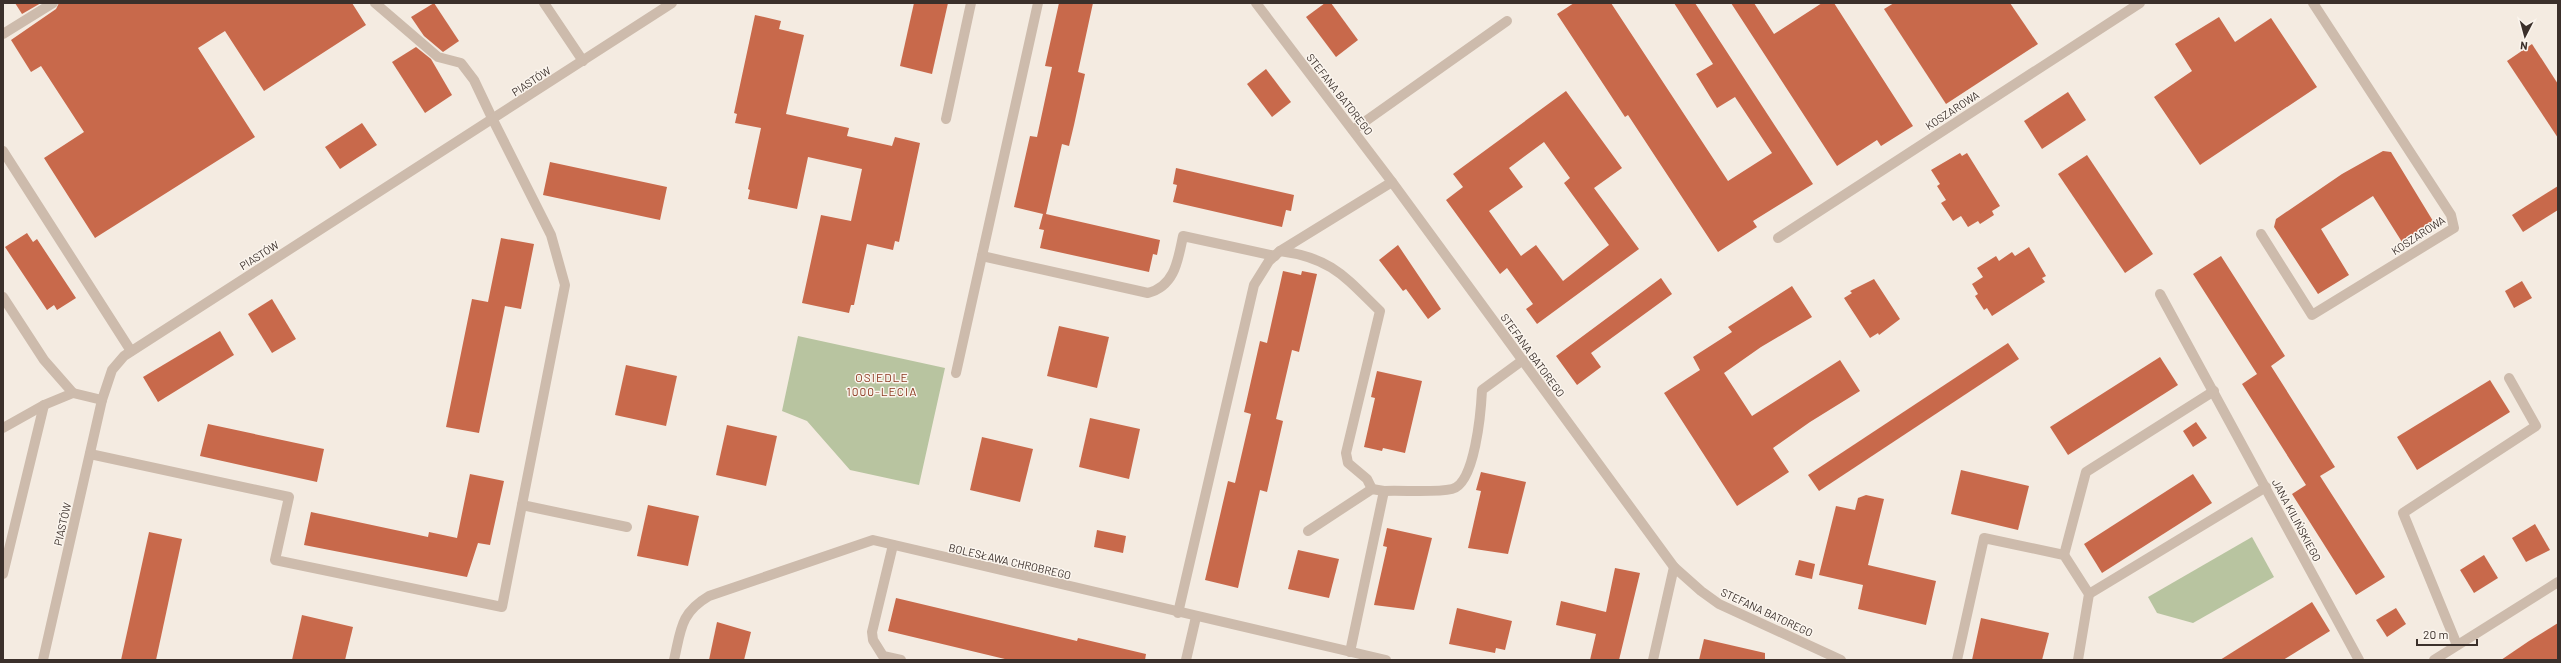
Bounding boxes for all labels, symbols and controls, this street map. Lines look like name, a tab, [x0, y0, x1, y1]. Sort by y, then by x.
north arrow	[2505, 16, 2545, 56]
text: N	[2520, 40, 2528, 53]
street label: STEFANA BATOREGO	[1304, 51, 1376, 138]
street label: PIASTÓW	[509, 63, 553, 98]
street label: KOSZAROWA	[1923, 88, 1982, 132]
street label: KOSZAROWA	[2389, 213, 2448, 257]
street label: PIASTÓW	[237, 238, 281, 272]
street label: STEFANA BATOREGO	[1498, 311, 1568, 399]
district label: OSIEDLE 1000-LECIA	[846, 370, 918, 398]
street label: JANA KILIŃSKIEGO	[2270, 477, 2324, 564]
street label: PIASTÓW	[51, 501, 73, 547]
street label: BOLESŁAWA CHROBREGO	[948, 541, 1073, 581]
street label: STEFANA BATOREGO	[1719, 585, 1815, 639]
scale bar	[2417, 621, 2477, 647]
text: 20 m	[2423, 627, 2449, 641]

